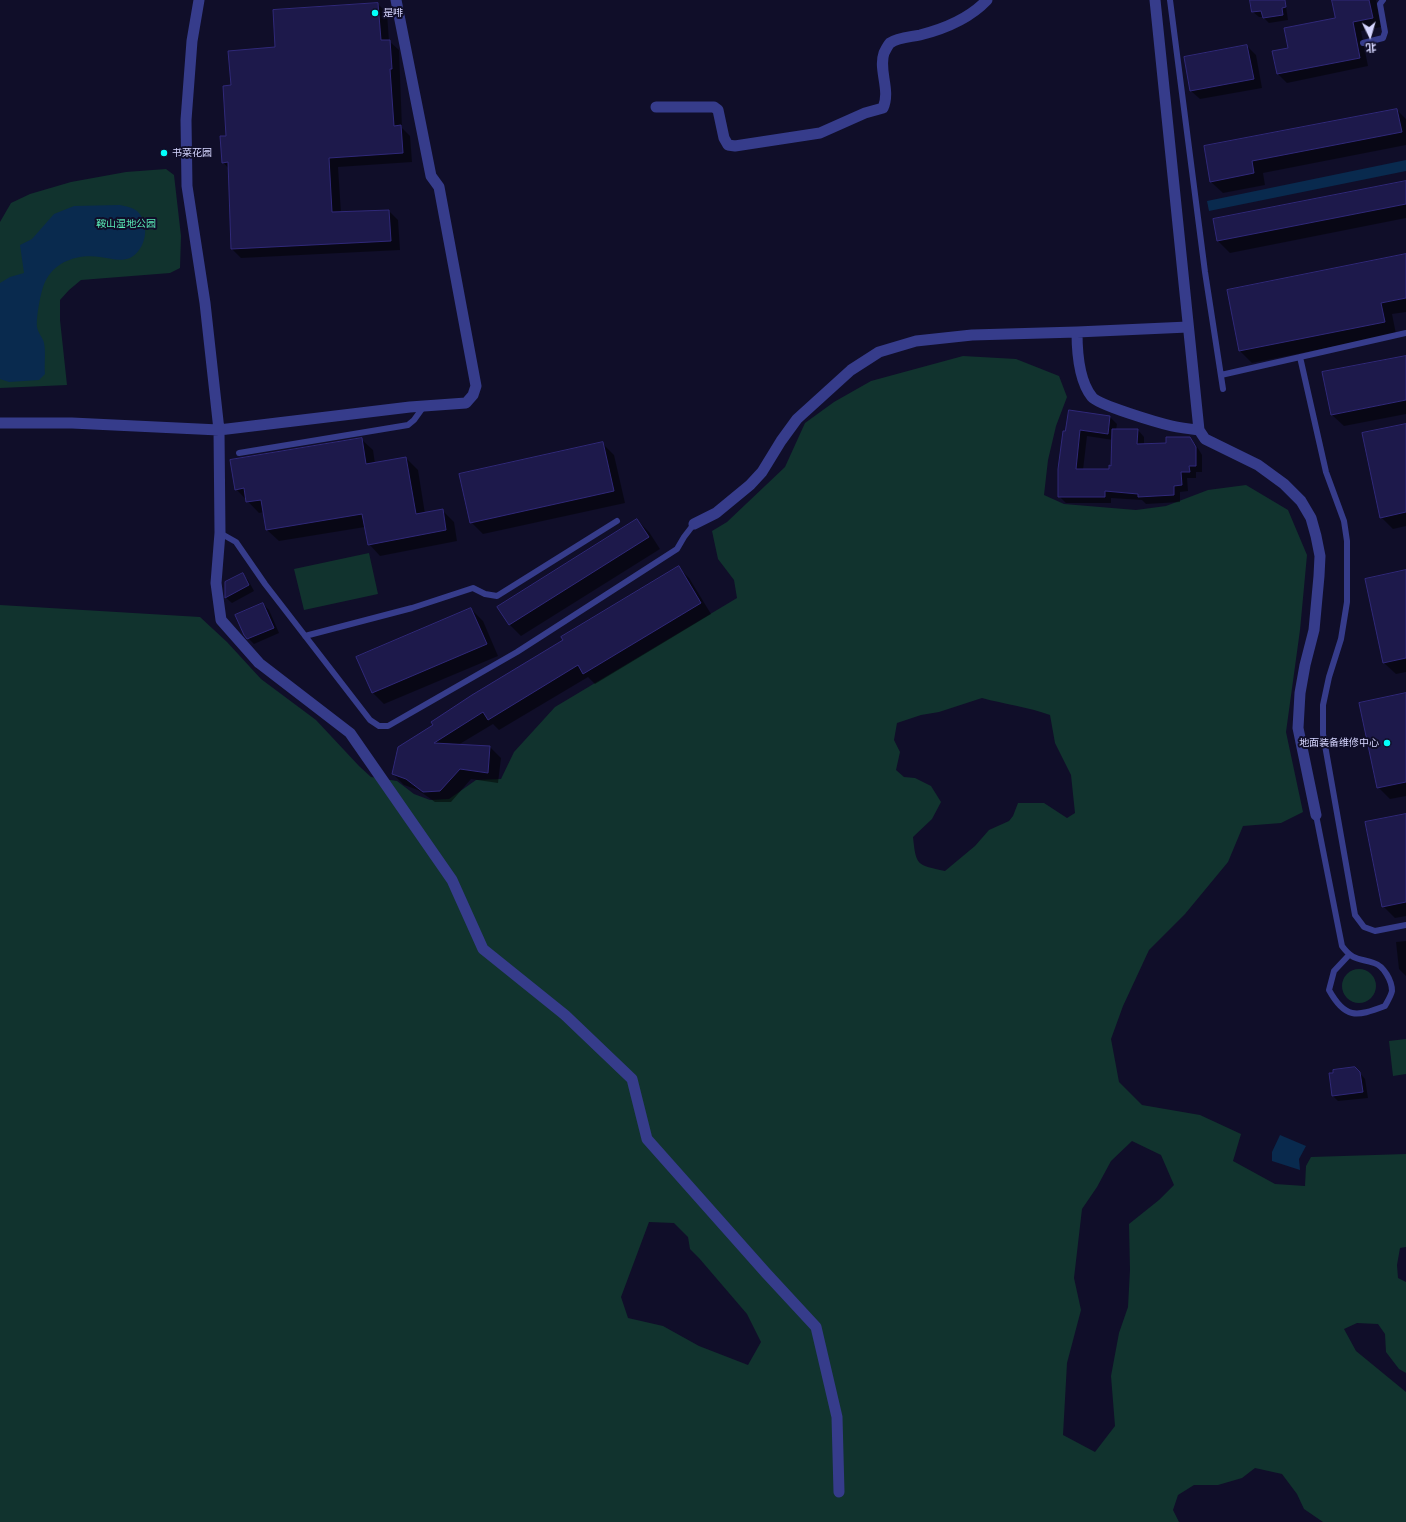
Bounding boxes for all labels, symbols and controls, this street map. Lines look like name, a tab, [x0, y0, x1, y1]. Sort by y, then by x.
place label: 是啡	[383, 7, 403, 19]
marker: 是啡	[370, 8, 380, 18]
north arrow	[1350, 16, 1390, 56]
text: 北	[1365, 41, 1377, 55]
place label: 书菜花园	[172, 147, 212, 159]
marker: 书菜花园	[159, 148, 169, 158]
park label: 鞍山湿地公园	[96, 218, 156, 230]
place label: 地面装备维修中心	[1299, 737, 1379, 749]
marker: 地面装备维修中心	[1382, 738, 1392, 748]

